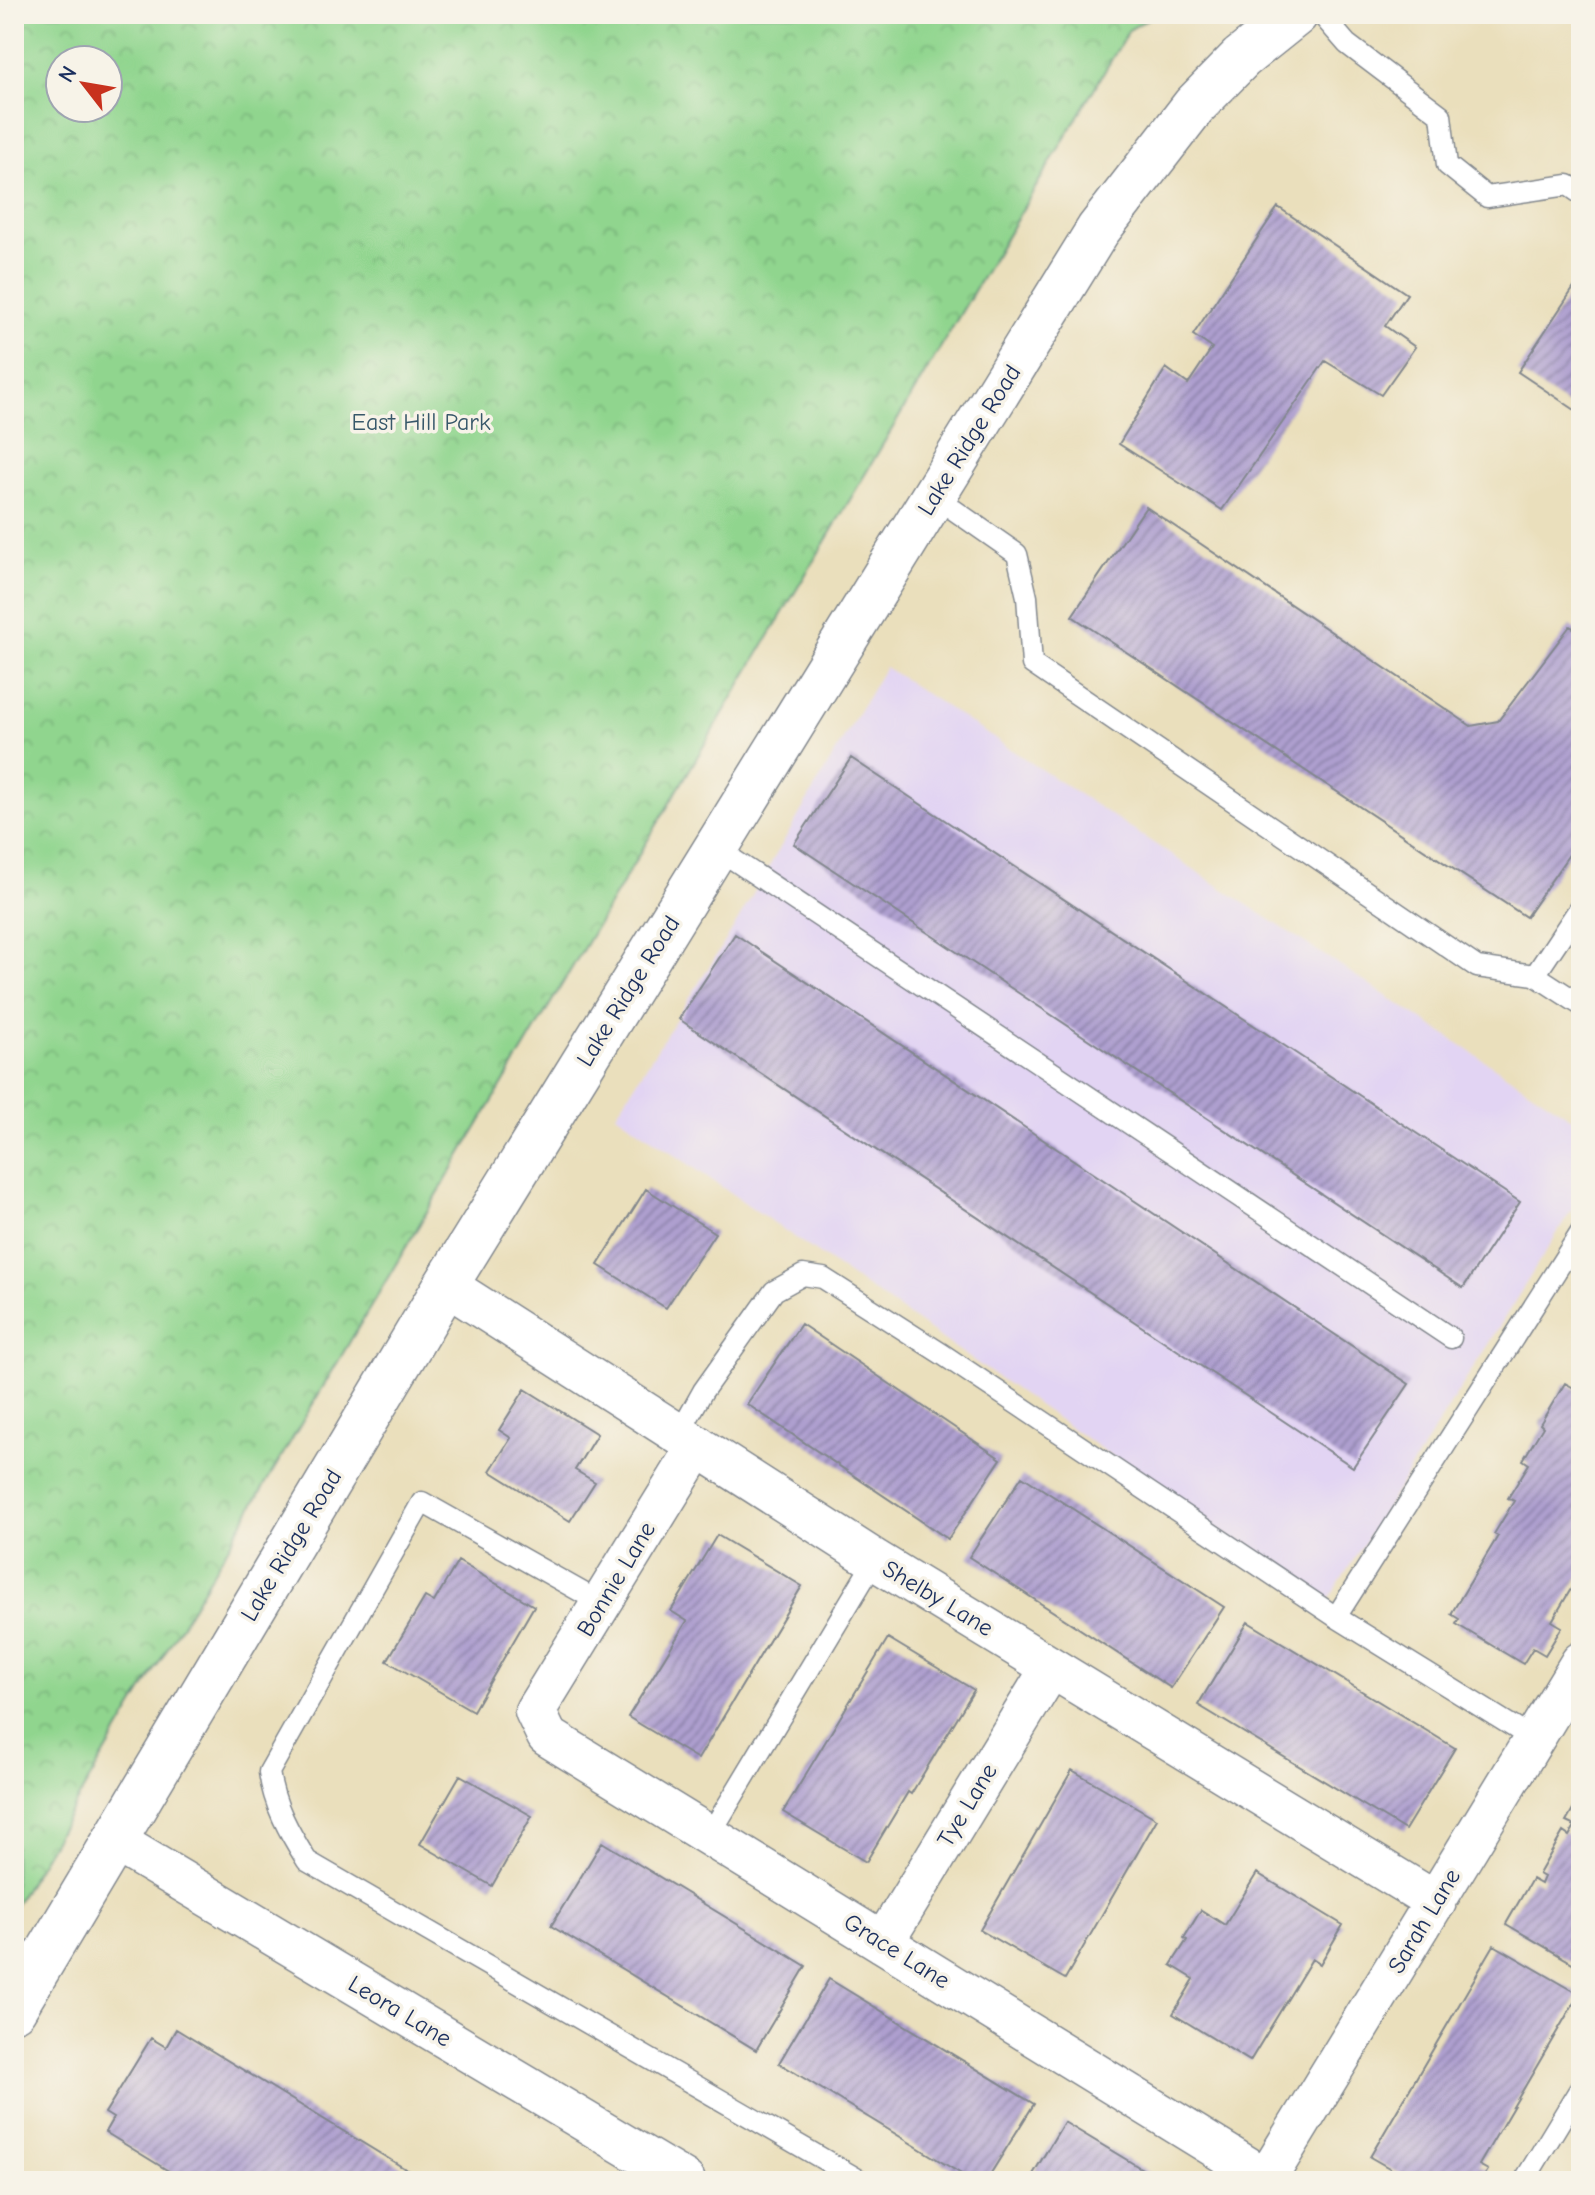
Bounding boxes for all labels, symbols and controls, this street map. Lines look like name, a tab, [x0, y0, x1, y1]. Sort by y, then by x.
north arrow	[44, 44, 124, 124]
text: N	[53, 61, 83, 87]
street label: Lake Ridge Road	[912, 360, 1026, 520]
park label: East Hill Park	[351, 408, 491, 436]
street label: Lake Ridge Road	[571, 911, 685, 1071]
street label: Lake Ridge Road	[235, 1464, 347, 1626]
street label: Bonnie Lane	[571, 1517, 661, 1641]
street label: Shelby Lane	[878, 1554, 998, 1642]
street label: Tye Lane	[931, 1758, 1003, 1852]
street label: Sarah Lane	[1382, 1864, 1466, 1978]
street label: Grace Lane	[839, 1907, 955, 1995]
street label: Leora Lane	[343, 1969, 457, 2053]

